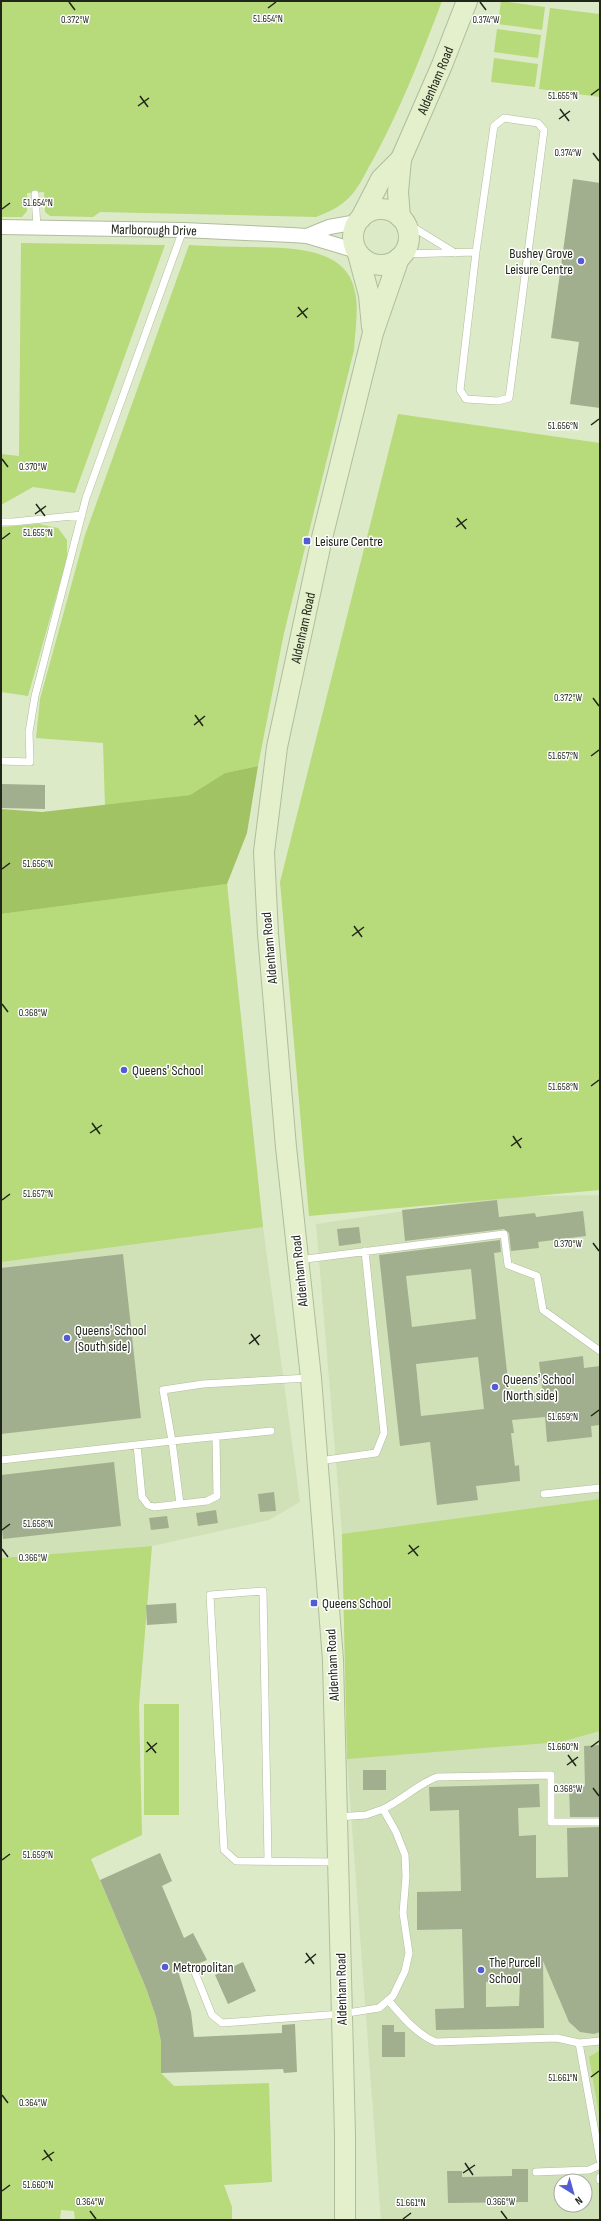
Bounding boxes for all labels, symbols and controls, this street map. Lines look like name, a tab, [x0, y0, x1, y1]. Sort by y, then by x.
text: 51.654°N	[253, 13, 283, 25]
text: 0.372°W	[61, 14, 89, 26]
text: 0.374°W	[472, 14, 500, 26]
street label: Aldenham Road	[413, 44, 457, 118]
text: 51.655°N	[548, 90, 578, 102]
text: 0.374°W	[554, 147, 582, 159]
text: 51.654°N	[23, 197, 53, 209]
street label: Marlborough Drive	[111, 221, 197, 240]
place label: Bushey Grove Leisure Centre	[505, 245, 573, 278]
marker: Bushey Grove Leisure Centre	[576, 256, 586, 266]
text: 51.656°N	[548, 420, 578, 432]
text: 0.370°W	[19, 461, 48, 473]
text: 51.655°N	[23, 527, 53, 539]
place label: Leisure Centre	[315, 533, 383, 550]
marker: Leisure Centre	[302, 536, 312, 546]
street label: Aldenham Road	[287, 591, 319, 666]
text: 0.372°W	[554, 692, 582, 704]
text: 51.657°N	[548, 750, 578, 762]
text: 51.656°N	[23, 858, 53, 870]
street label: Aldenham Road	[258, 911, 281, 986]
text: 0.368°W	[19, 1007, 48, 1019]
place label: Queens' School	[132, 1062, 203, 1079]
marker: Queens' School	[119, 1065, 129, 1075]
text: 51.658°N	[548, 1081, 578, 1093]
text: 51.657°N	[23, 1188, 53, 1200]
street label: Aldenham Road	[287, 1234, 312, 1309]
text: 0.370°W	[554, 1238, 583, 1250]
place label: Queens' School (South side)	[75, 1322, 146, 1355]
marker: Queens' School (South side)	[62, 1333, 72, 1343]
place label: Queens' School (North side)	[503, 1371, 574, 1404]
marker: Queens' School (North side)	[490, 1382, 500, 1392]
text: 51.659°N	[548, 1411, 578, 1423]
text: 51.658°N	[23, 1518, 53, 1530]
text: 0.366°W	[19, 1552, 48, 1564]
place label: Queens School	[322, 1595, 391, 1612]
marker: Queens School	[309, 1598, 319, 1608]
street label: Aldenham Road	[322, 1628, 343, 1702]
text: 51.660°N	[548, 1741, 578, 1753]
text: 0.368°W	[554, 1783, 583, 1795]
text: 51.659°N	[23, 1849, 53, 1861]
street label: Aldenham Road	[332, 1953, 351, 2026]
place label: The Purcell School	[489, 1954, 540, 1987]
place label: Metropolitan	[173, 1959, 233, 1976]
marker: Metropolitan	[160, 1962, 170, 1972]
marker: The Purcell School	[476, 1965, 486, 1975]
text: 51.661°N	[548, 2072, 578, 2084]
text: 0.364°W	[19, 2097, 48, 2109]
north arrow	[553, 2173, 593, 2213]
text: 51.660°N	[23, 2179, 53, 2191]
text: N	[572, 2194, 585, 2208]
text: 0.364°W	[76, 2196, 105, 2208]
text: 0.366°W	[487, 2196, 516, 2208]
text: 51.661°N	[396, 2197, 426, 2209]

